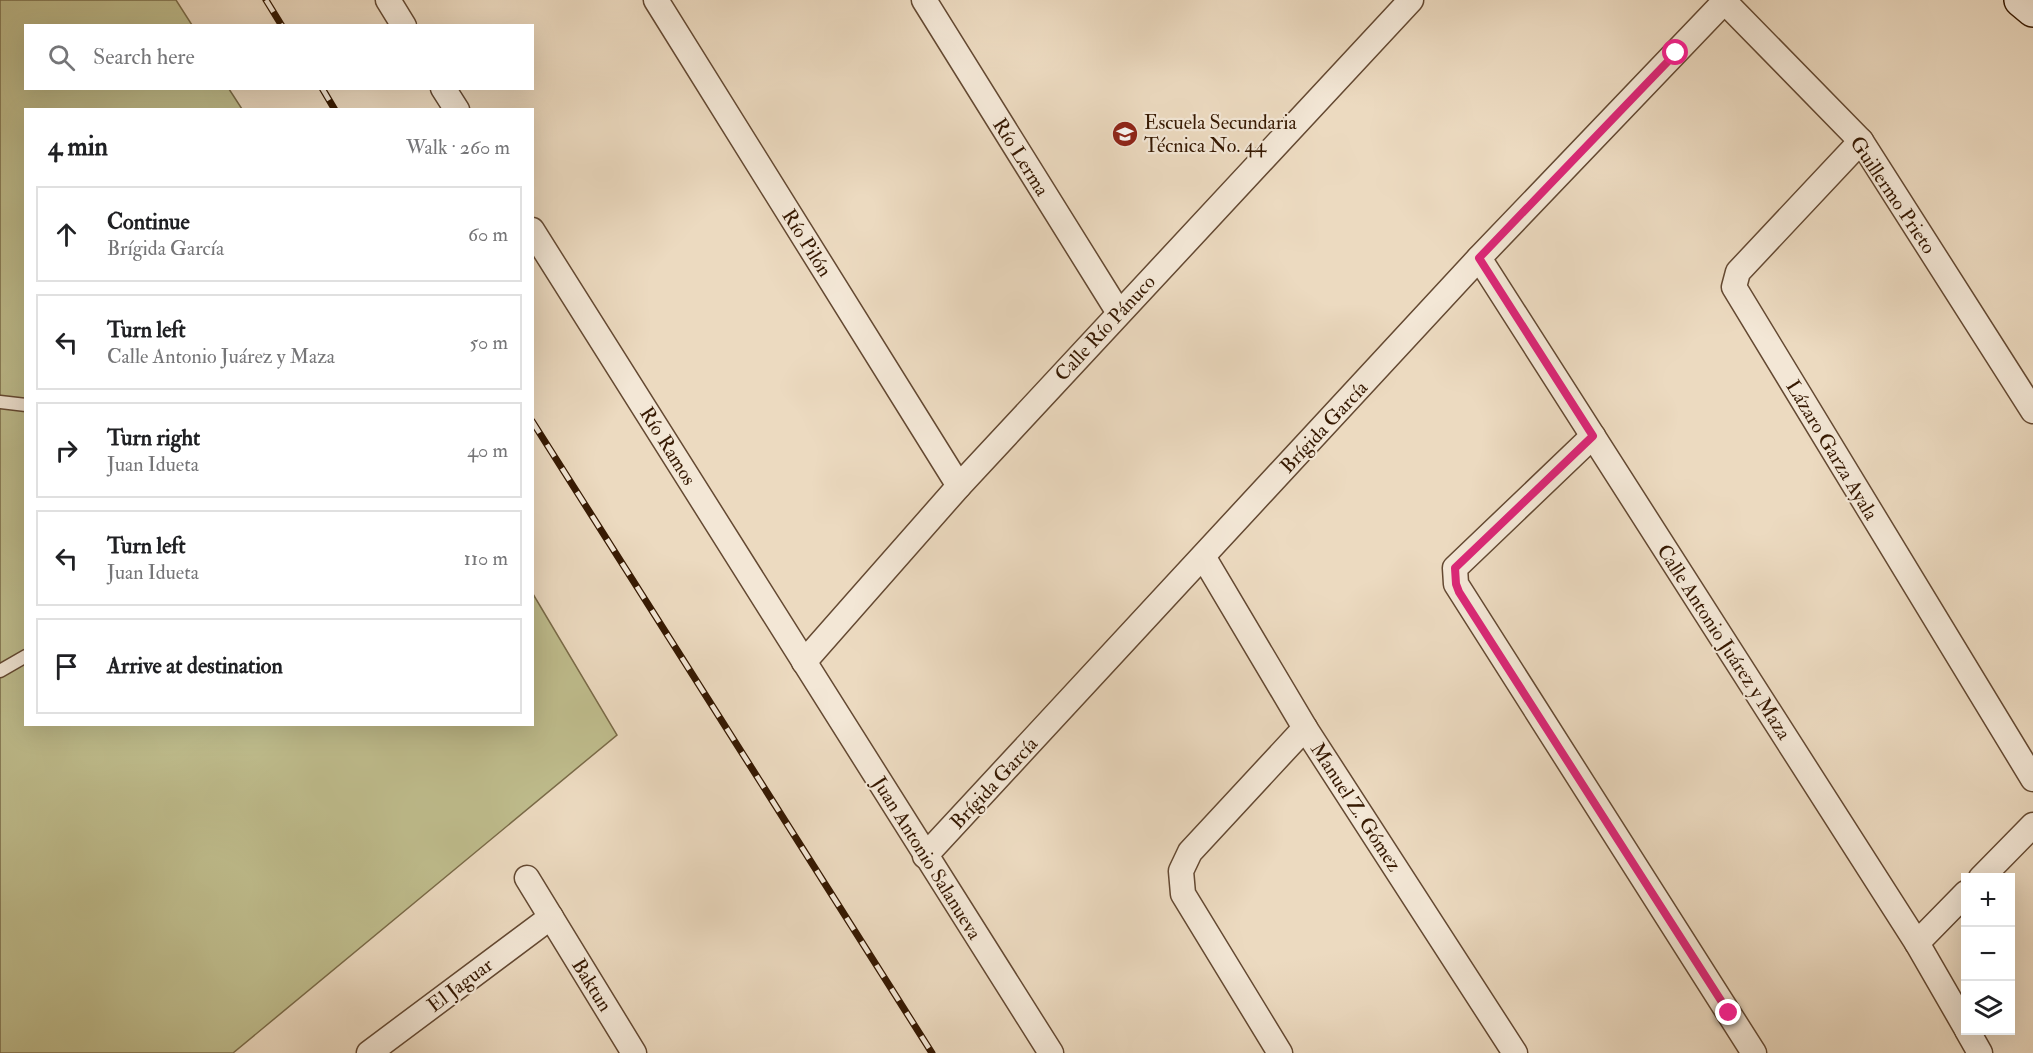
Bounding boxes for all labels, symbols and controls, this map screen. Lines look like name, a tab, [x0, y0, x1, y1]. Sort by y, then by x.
search box	[24, 24, 534, 90]
route start	[1662, 39, 1688, 65]
icon: search	[45, 41, 78, 74]
text: Search here	[93, 43, 195, 71]
place label: Escuela Secundaria Técnica No. 44	[1144, 110, 1298, 158]
street label: Río Lerma	[987, 113, 1055, 201]
school or university icon: Escuela Secundaria Técnica No. 44	[1110, 119, 1140, 149]
text: 4 min	[48, 131, 108, 163]
street label: Guillermo Prieto	[1845, 131, 1941, 259]
text: Walk · 260 m	[406, 135, 510, 160]
street label: Río Pilón	[776, 204, 838, 282]
text: Continue	[107, 208, 190, 236]
icon: ahead	[50, 218, 83, 251]
text: 60 m	[468, 222, 508, 247]
text: Brígida García	[107, 236, 224, 261]
street label: Calle Río Pánuco	[1049, 270, 1161, 386]
text: Turn left	[107, 316, 186, 344]
icon: left	[50, 326, 83, 359]
text: 50 m	[469, 330, 508, 355]
text: Calle Antonio Juárez y Maza	[107, 344, 335, 369]
street label: Brígida García	[1275, 375, 1374, 478]
street label: Lázaro Garza Ayala	[1780, 375, 1884, 525]
street label: Río Ramos	[634, 402, 702, 490]
text: Turn right	[107, 424, 200, 452]
icon: right	[50, 434, 83, 467]
text: 40 m	[467, 438, 508, 463]
text: Juan Idueta	[107, 452, 199, 477]
text: Turn left	[107, 532, 186, 560]
street label: Calle Antonio Juárez y Maza	[1651, 540, 1797, 745]
icon: left	[50, 542, 83, 575]
text: 110 m	[464, 546, 508, 571]
text: Juan Idueta	[107, 560, 199, 585]
icon: arrive	[50, 650, 83, 683]
text: Arrive at destination	[107, 652, 283, 680]
street label: Brígida García	[945, 731, 1044, 834]
street label: Manuel Z. Gómez	[1305, 738, 1407, 876]
street label: Juan Antonio Salanueva	[866, 771, 988, 945]
map controls	[1961, 873, 2015, 1035]
button: +	[1961, 873, 2015, 927]
button: −	[1961, 927, 2015, 981]
street label: El Jaguar	[422, 952, 498, 1018]
street label: Baktun	[566, 954, 618, 1016]
button: layers	[1961, 981, 2015, 1035]
route end	[1715, 999, 1741, 1025]

